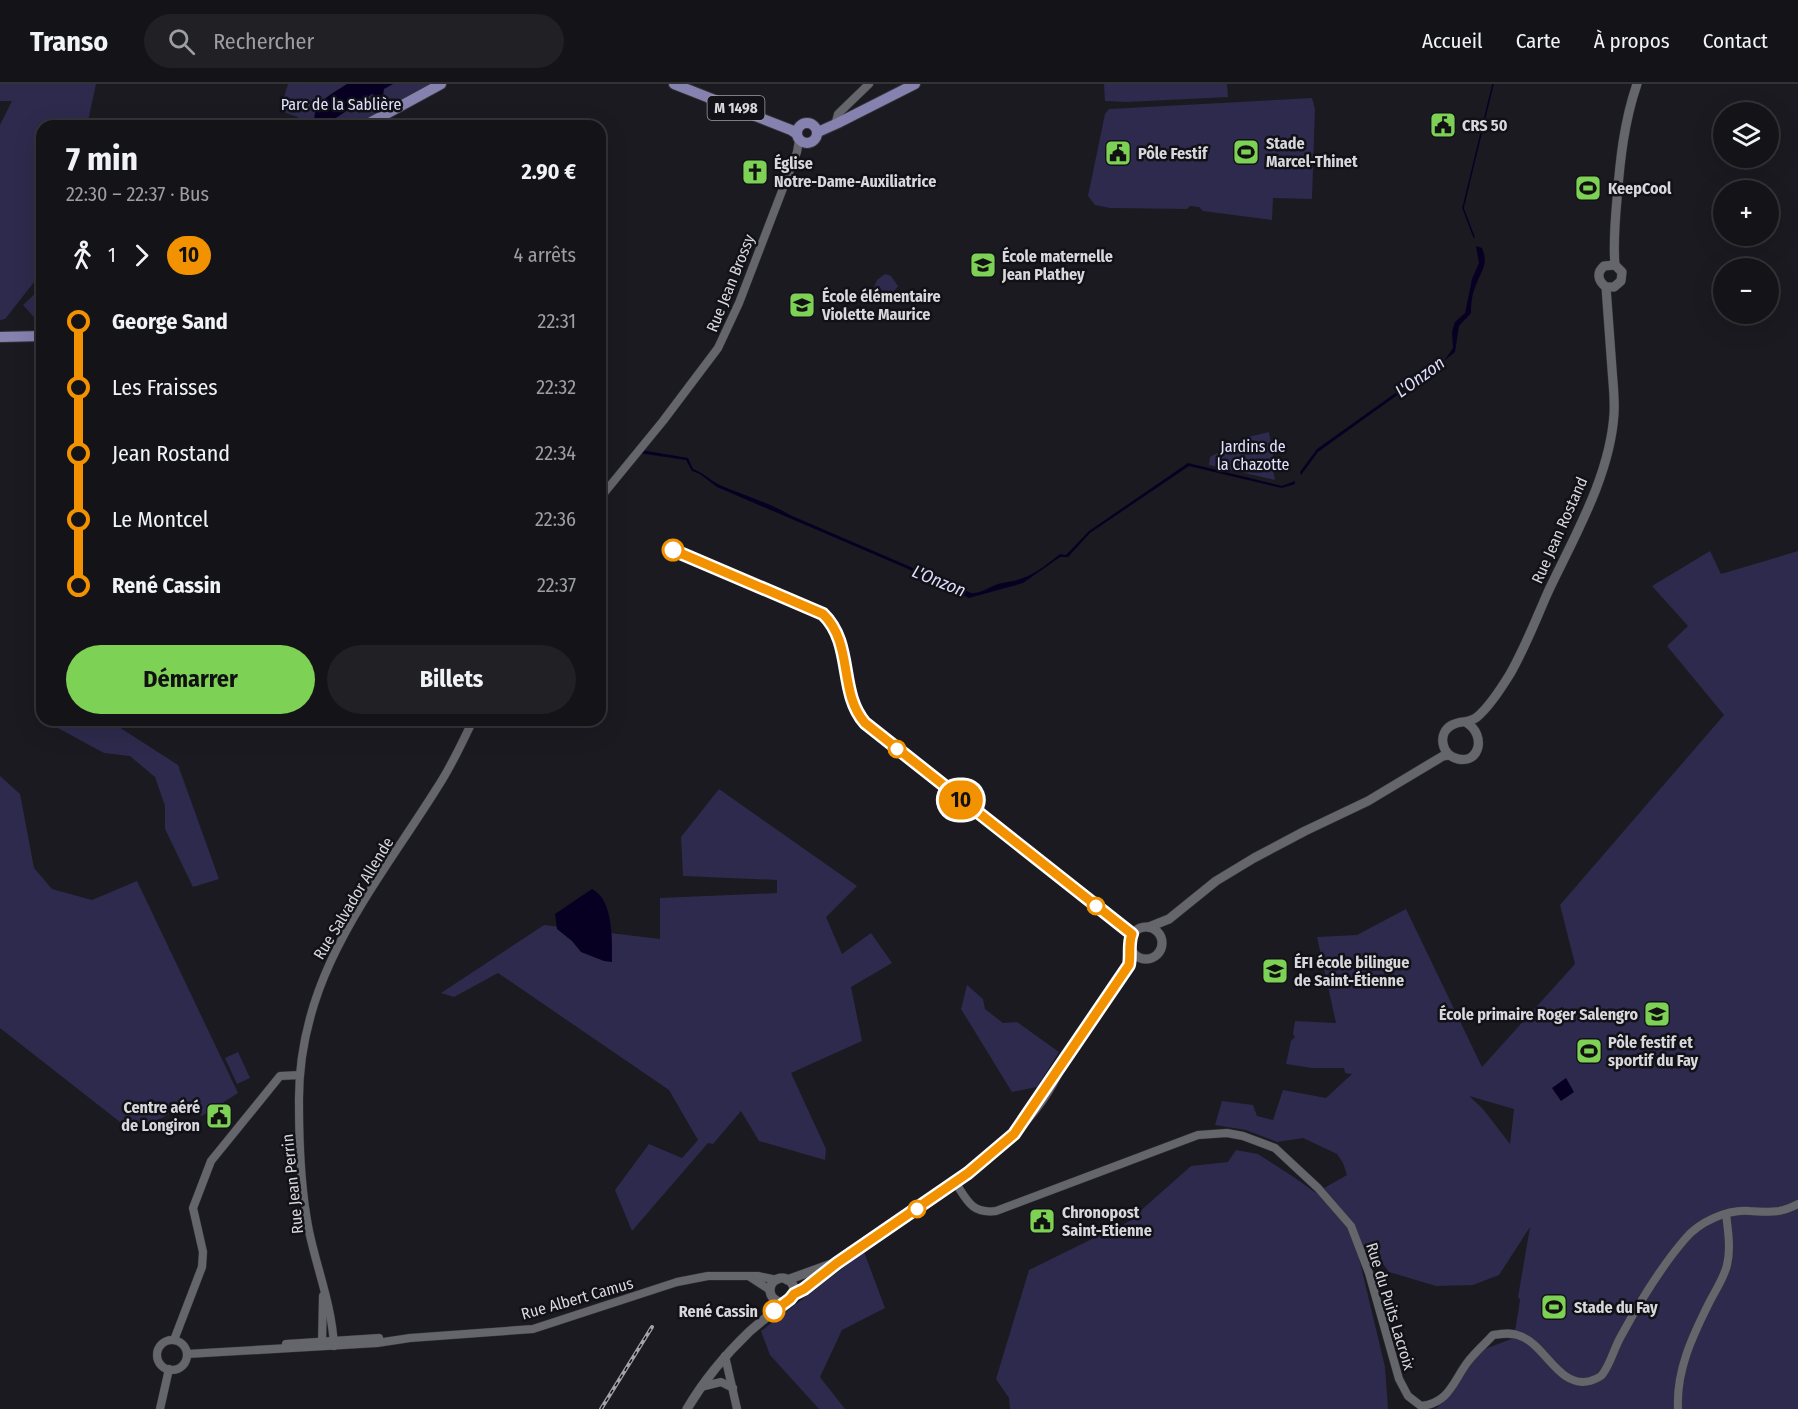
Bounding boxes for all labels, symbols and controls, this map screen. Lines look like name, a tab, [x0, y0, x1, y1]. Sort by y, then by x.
search box	[144, 14, 564, 68]
text: Transo	[30, 25, 108, 58]
icon: search	[165, 25, 198, 58]
text: Rechercher	[213, 28, 314, 55]
text: Accueil	[1422, 28, 1483, 54]
text: Carte	[1516, 28, 1561, 54]
text: À propos	[1594, 28, 1670, 54]
text: Contact	[1703, 28, 1768, 54]
park label: Parc de la Sablière	[281, 95, 401, 114]
road number: M 1498	[708, 96, 764, 120]
map controls	[1713, 102, 1779, 324]
button: layers	[1713, 102, 1779, 168]
public building icon: CRS 50	[1428, 110, 1458, 140]
place label: CRS 50	[1462, 116, 1508, 135]
place label: Stade Marcel-Thinet	[1266, 134, 1358, 171]
sports icon: Stade Marcel-Thinet	[1231, 137, 1261, 167]
public building icon: Pôle Festif	[1103, 138, 1133, 168]
text: 7 min	[66, 139, 138, 179]
place label: Pôle Festif	[1138, 144, 1209, 163]
place label: Église Notre-Dame-Auxiliatrice	[774, 153, 936, 191]
church icon: Église Notre-Dame-Auxiliatrice	[740, 157, 770, 187]
text: 2.90 €	[522, 158, 576, 185]
sports icon: KeepCool	[1573, 173, 1603, 203]
place label: KeepCool	[1608, 179, 1672, 198]
button: +	[1713, 180, 1779, 246]
text: 22:30 – 22:37 · Bus	[66, 182, 209, 206]
street label: Rue Jean Brossy	[702, 231, 759, 335]
icon: walk	[66, 239, 99, 272]
icon: forward	[125, 239, 158, 272]
text: 10	[179, 242, 199, 268]
text: 1	[108, 243, 116, 267]
text: 4 arrêts	[513, 243, 576, 267]
place label: École maternelle Jean Plathey	[1001, 246, 1113, 284]
school or university icon: École maternelle Jean Plathey	[968, 250, 998, 280]
button: −	[1713, 258, 1779, 324]
place label: École élémentaire Violette Maurice	[821, 286, 941, 324]
school or university icon: École élémentaire Violette Maurice	[787, 290, 817, 320]
text: George Sand	[112, 308, 228, 335]
text: 22:31	[538, 309, 576, 333]
water label: L'Onzon	[1391, 352, 1449, 402]
text: Les Fraisses	[112, 374, 218, 401]
text: 22:32	[536, 375, 576, 399]
park label: Jardins de la Chazotte	[1217, 437, 1289, 474]
text: Jean Rostand	[112, 440, 230, 467]
text: 22:34	[535, 441, 576, 465]
street label: Rue Jean Rostand	[1527, 474, 1591, 586]
text: Le Montcel	[112, 506, 209, 533]
text: 22:36	[535, 507, 576, 531]
unlabelled marker	[662, 539, 684, 561]
water label: L'Onzon	[909, 560, 969, 602]
text: René Cassin	[112, 572, 221, 599]
text: 22:37	[537, 573, 576, 597]
button: Démarrer	[66, 645, 315, 714]
button: Billets	[327, 645, 576, 714]
unlabelled marker	[888, 740, 906, 758]
line badge: 10	[934, 780, 988, 820]
text: 10	[951, 787, 971, 813]
street label: Rue Salvador Allende	[309, 834, 397, 963]
unlabelled marker	[1087, 897, 1105, 915]
place label: ÉFI école bilingue de Saint-Étienne	[1294, 952, 1409, 990]
school or university icon: ÉFI école bilingue de Saint-Étienne	[1260, 956, 1290, 986]
school or university icon: École primaire Roger Salengro	[1642, 999, 1672, 1029]
place label: École primaire Roger Salengro	[1439, 1004, 1638, 1024]
place label: Pôle festif et sportif du Fay	[1608, 1033, 1699, 1070]
sports icon: Pôle festif et sportif du Fay	[1574, 1036, 1604, 1066]
place label: Centre aéré de Longiron	[121, 1098, 200, 1135]
public building icon: Centre aéré de Longiron	[204, 1101, 234, 1131]
street label: Rue Jean Perrin	[278, 1133, 307, 1235]
unlabelled marker	[908, 1200, 926, 1218]
place label: Chronopost Saint-Etienne	[1062, 1203, 1152, 1240]
public building icon: Chronopost Saint-Etienne	[1027, 1206, 1057, 1236]
street label: Rue du Puits Lacroix	[1362, 1240, 1419, 1372]
street label: Rue Albert Camus	[519, 1273, 636, 1324]
sports icon: Stade du Fay	[1539, 1292, 1569, 1322]
place label: Stade du Fay	[1574, 1298, 1658, 1317]
marker: René Cassin	[763, 1300, 785, 1322]
place label: René Cassin	[679, 1302, 758, 1321]

